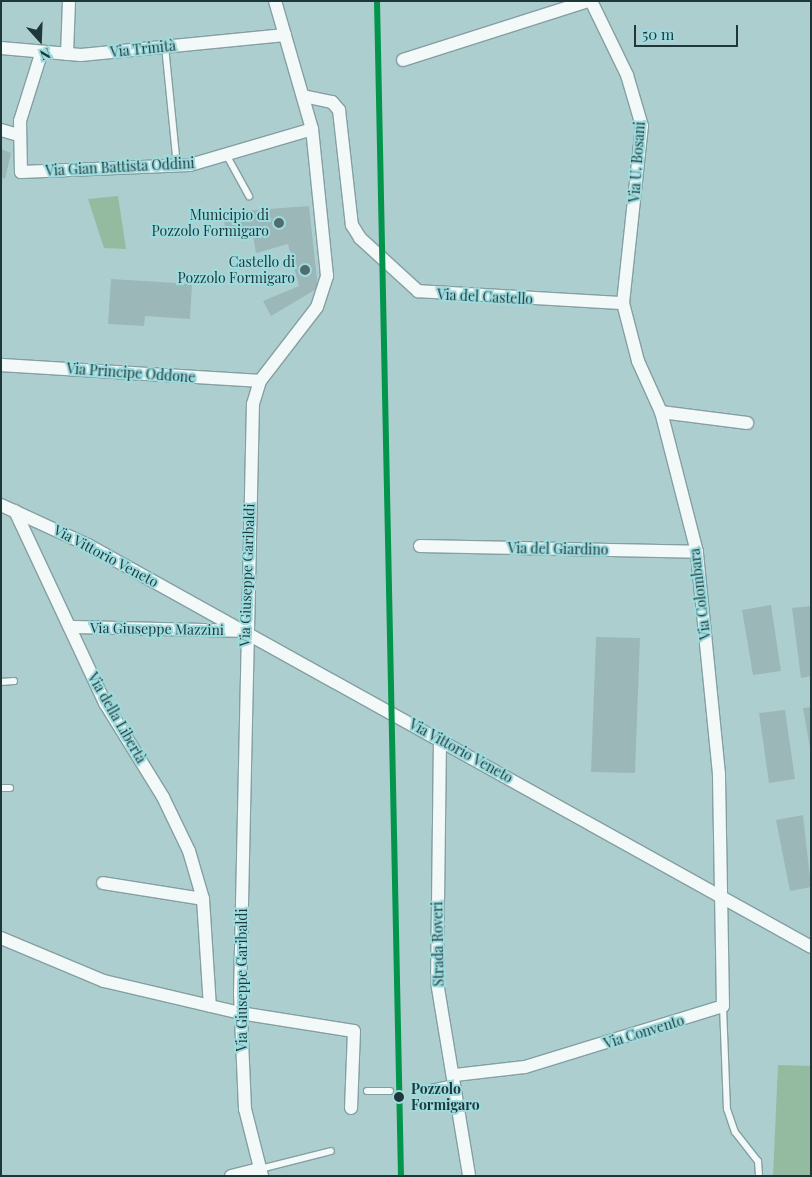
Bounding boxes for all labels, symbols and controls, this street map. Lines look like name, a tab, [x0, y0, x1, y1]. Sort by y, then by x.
north arrow	[15, 15, 65, 65]
scale bar	[637, 15, 741, 47]
text: 50 m	[642, 24, 674, 44]
street label: Via Trinità	[109, 37, 177, 61]
text: N	[37, 44, 53, 65]
street label: Via U. Bosani	[626, 121, 648, 203]
street label: Via Gian Battista Oddini	[45, 155, 195, 179]
place label: Municipio di Pozzolo Formigaro	[151, 207, 269, 240]
marker: Municipio di Pozzolo Formigaro	[273, 217, 285, 229]
place label: Castello di Pozzolo Formigaro	[177, 254, 295, 286]
marker: Castello di Pozzolo Formigaro	[299, 264, 311, 276]
street label: Via del Castello	[437, 286, 533, 308]
street label: Via Principe Oddone	[66, 360, 196, 386]
street label: Via Giuseppe Garibaldi	[236, 503, 258, 647]
street label: Via Vittorio Veneto	[50, 521, 162, 591]
street label: Via del Giardino	[507, 540, 609, 558]
street label: Via Colombara	[686, 547, 714, 641]
street label: Via Giuseppe Mazzini	[90, 619, 224, 639]
street label: Via della Libertà	[84, 670, 150, 766]
street label: Via Vittorio Veneto	[406, 715, 516, 787]
street label: Strada Roveri	[429, 901, 447, 987]
street label: Via Giuseppe Garibaldi	[234, 908, 250, 1052]
street label: Via Convento	[602, 1012, 686, 1052]
place label: Pozzolo Formigaro	[411, 1081, 480, 1114]
marker: Pozzolo Formigaro	[391, 1089, 407, 1105]

